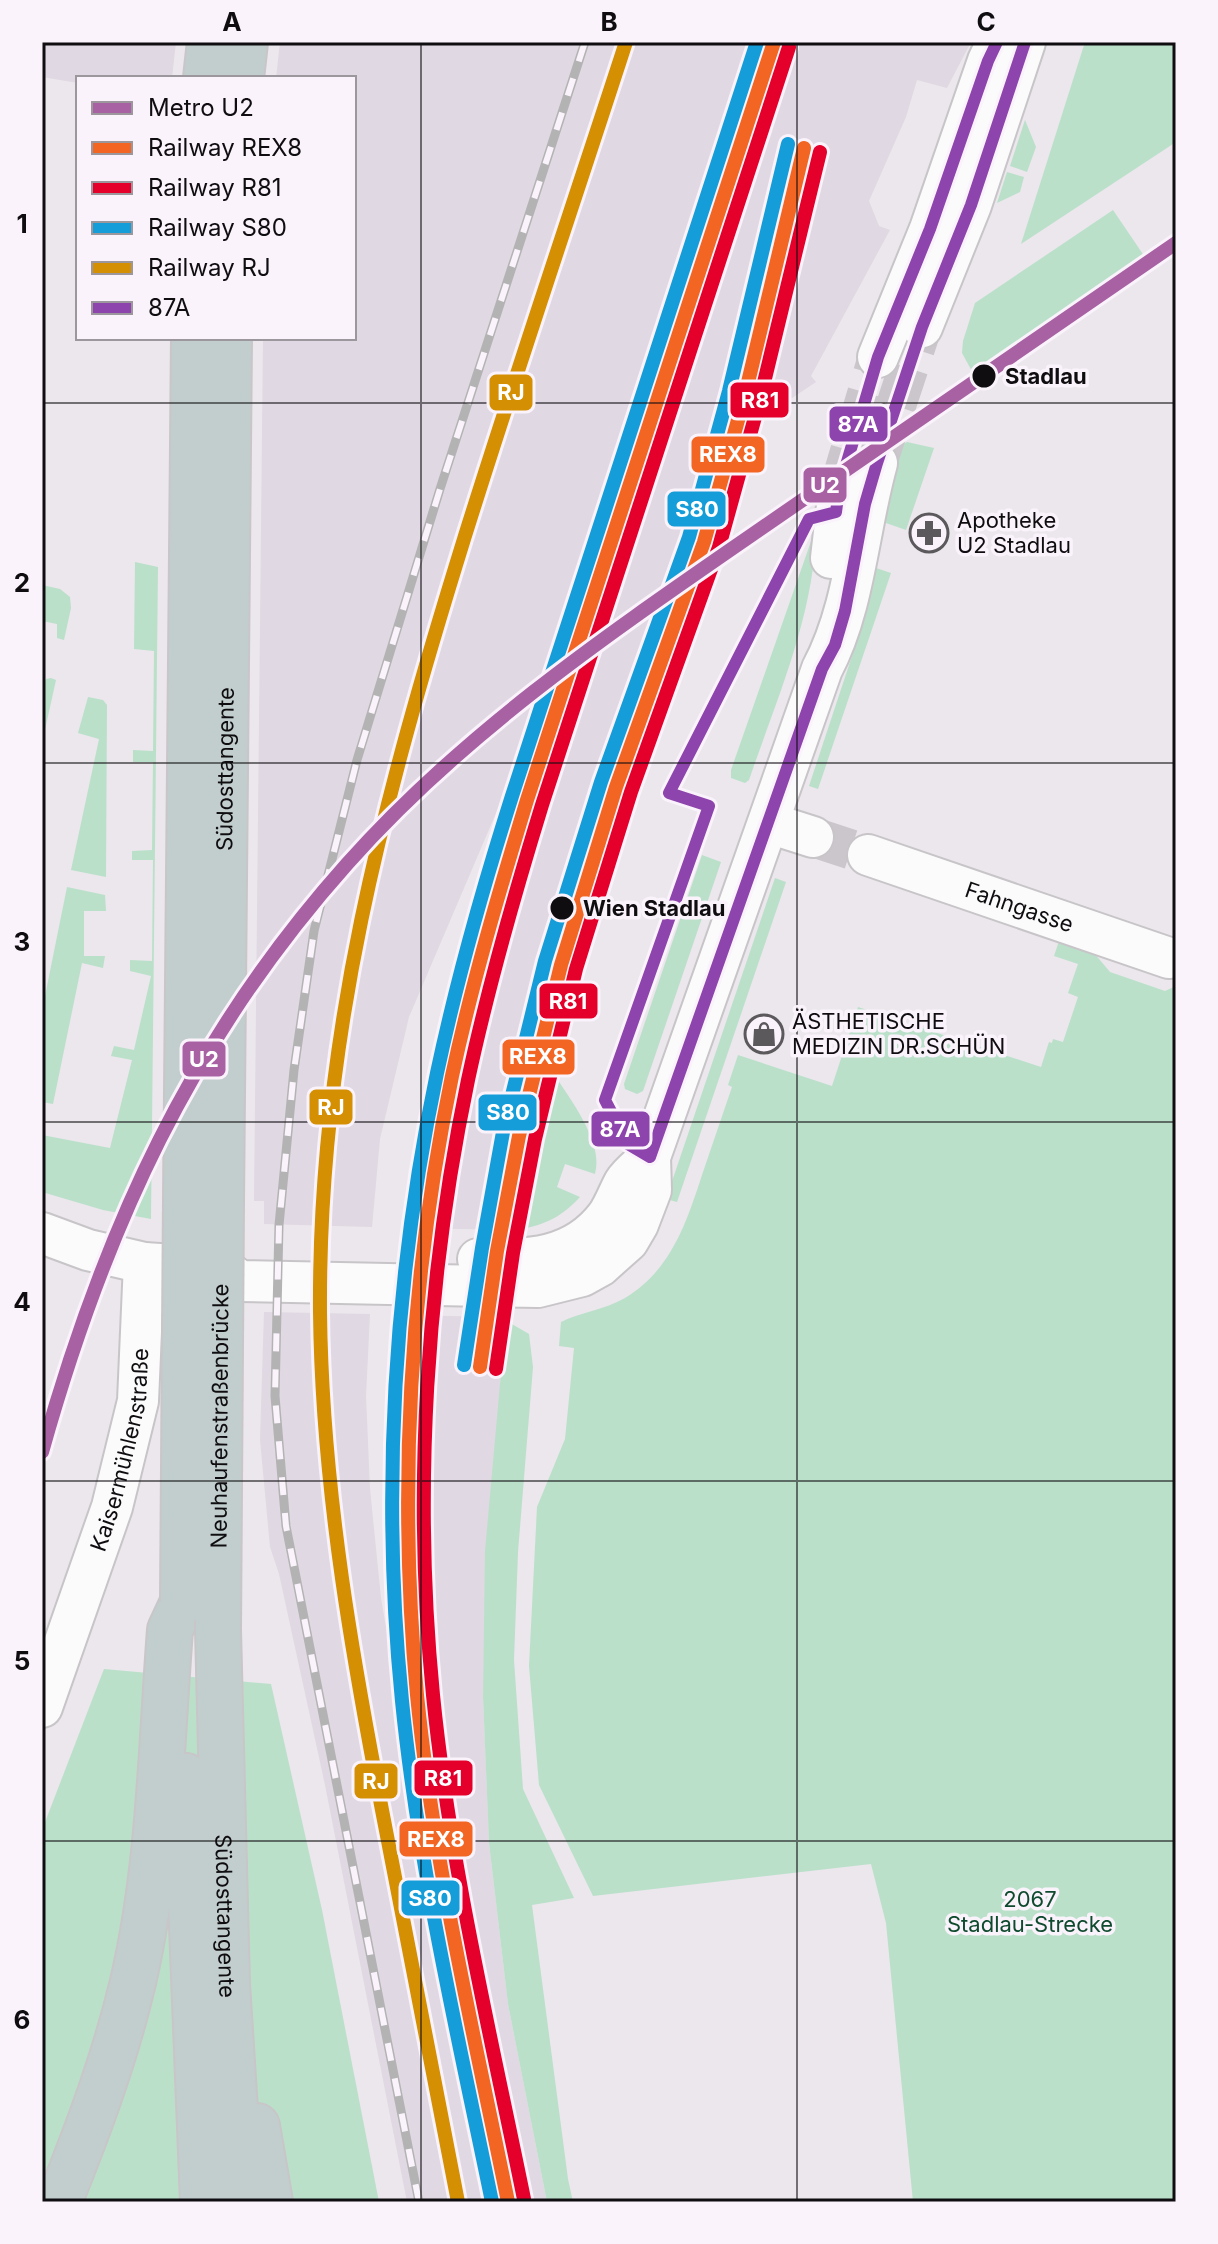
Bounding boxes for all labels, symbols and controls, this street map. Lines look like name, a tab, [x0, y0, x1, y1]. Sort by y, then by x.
text: A	[222, 6, 242, 37]
text: B	[600, 6, 618, 37]
text: C	[976, 6, 996, 37]
legend	[76, 76, 356, 340]
text: Metro U2	[148, 93, 254, 122]
text: Railway REX8	[148, 133, 302, 162]
text: Railway R81	[148, 173, 282, 202]
text: 1	[16, 208, 28, 239]
text: Railway S80	[148, 213, 287, 242]
text: Railway RJ	[148, 253, 271, 282]
text: 87A	[148, 293, 190, 322]
marker: Stadlau	[970, 362, 998, 390]
place label: Stadlau	[1005, 363, 1087, 389]
line badge: RJ	[488, 373, 534, 412]
text: RJ	[497, 379, 525, 405]
line badge: R81	[729, 381, 790, 419]
text: R81	[741, 387, 779, 413]
line badge: 87A	[828, 405, 889, 443]
text: 87A	[837, 411, 879, 437]
line badge: REX8	[690, 435, 766, 474]
text: REX8	[699, 441, 757, 467]
line badge: U2	[802, 466, 848, 504]
text: U2	[810, 472, 840, 498]
line badge: S80	[666, 490, 727, 528]
text: S80	[675, 496, 719, 522]
place label: Apotheke U2 Stadlau	[957, 507, 1071, 558]
pharmacy icon: Apotheke U2 Stadlau	[908, 512, 950, 554]
text: 2	[14, 567, 30, 598]
street label: Südosttangente	[211, 687, 239, 851]
street label: Fahngasse	[962, 876, 1077, 937]
marker: Wien Stadlau	[548, 894, 576, 922]
place label: Wien Stadlau	[583, 895, 725, 921]
text: 3	[14, 926, 30, 957]
line badge: R81	[538, 982, 599, 1020]
text: R81	[549, 988, 587, 1014]
place label: ÄSTHETISCHE MEDIZIN DR.SCHÜN	[792, 1008, 1005, 1059]
shop icon: ÄSTHETISCHE MEDIZIN DR.SCHÜN	[743, 1013, 785, 1055]
line badge: REX8	[501, 1038, 576, 1076]
line badge: U2	[181, 1040, 227, 1078]
text: REX8	[509, 1043, 567, 1069]
text: U2	[189, 1046, 219, 1072]
line badge: RJ	[308, 1088, 354, 1126]
line badge: S80	[477, 1093, 538, 1132]
text: RJ	[317, 1094, 345, 1120]
text: S80	[486, 1099, 530, 1125]
line badge: 87A	[590, 1110, 651, 1148]
text: 87A	[599, 1116, 641, 1142]
street label: Neuhaufenstraßenbrücke	[206, 1284, 233, 1548]
text: 4	[13, 1286, 31, 1317]
street label: Kaisermühlenstraße	[85, 1348, 153, 1555]
text: 5	[14, 1645, 30, 1676]
line badge: R81	[413, 1759, 474, 1797]
line badge: RJ	[353, 1762, 399, 1800]
text: R81	[424, 1765, 462, 1791]
text: RJ	[362, 1768, 390, 1794]
line badge: REX8	[398, 1820, 474, 1858]
text: REX8	[407, 1826, 465, 1852]
street label: Südosttangente	[210, 1834, 241, 1999]
line badge: S80	[400, 1879, 461, 1917]
text: S80	[408, 1885, 452, 1911]
park label: 2067 Stadlau-Strecke	[947, 1886, 1113, 1937]
text: 6	[14, 2004, 30, 2035]

